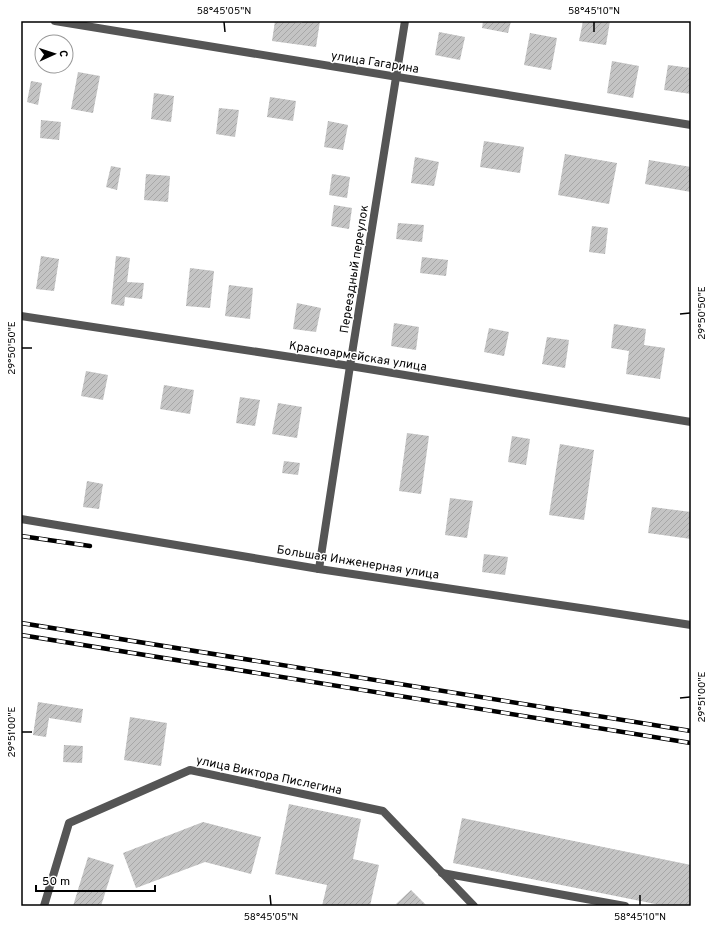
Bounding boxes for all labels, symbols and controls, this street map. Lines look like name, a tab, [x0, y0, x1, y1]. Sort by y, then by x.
text: 58°45'05"N	[197, 5, 251, 18]
text: 58°45'10"N	[568, 5, 620, 18]
north arrow	[34, 34, 74, 74]
street label: улица Гагарина	[330, 48, 420, 78]
text: С	[56, 50, 70, 57]
street label: Переездный переулок	[337, 204, 373, 335]
text: 29°50'50"E	[696, 286, 709, 340]
text: 29°50'50"E	[6, 321, 19, 375]
street label: Красноармейская улица	[288, 338, 428, 376]
street label: Большая Инженерная улица	[275, 542, 440, 584]
text: 29°51'00"E	[696, 671, 709, 723]
text: 29°51'00"E	[6, 706, 19, 758]
street label: улица Виктора Пислегина	[194, 753, 343, 799]
scale bar	[36, 867, 155, 893]
text: 50 m	[42, 874, 70, 890]
text: 58°45'05"N	[244, 911, 298, 924]
text: 58°45'10"N	[614, 911, 666, 924]

